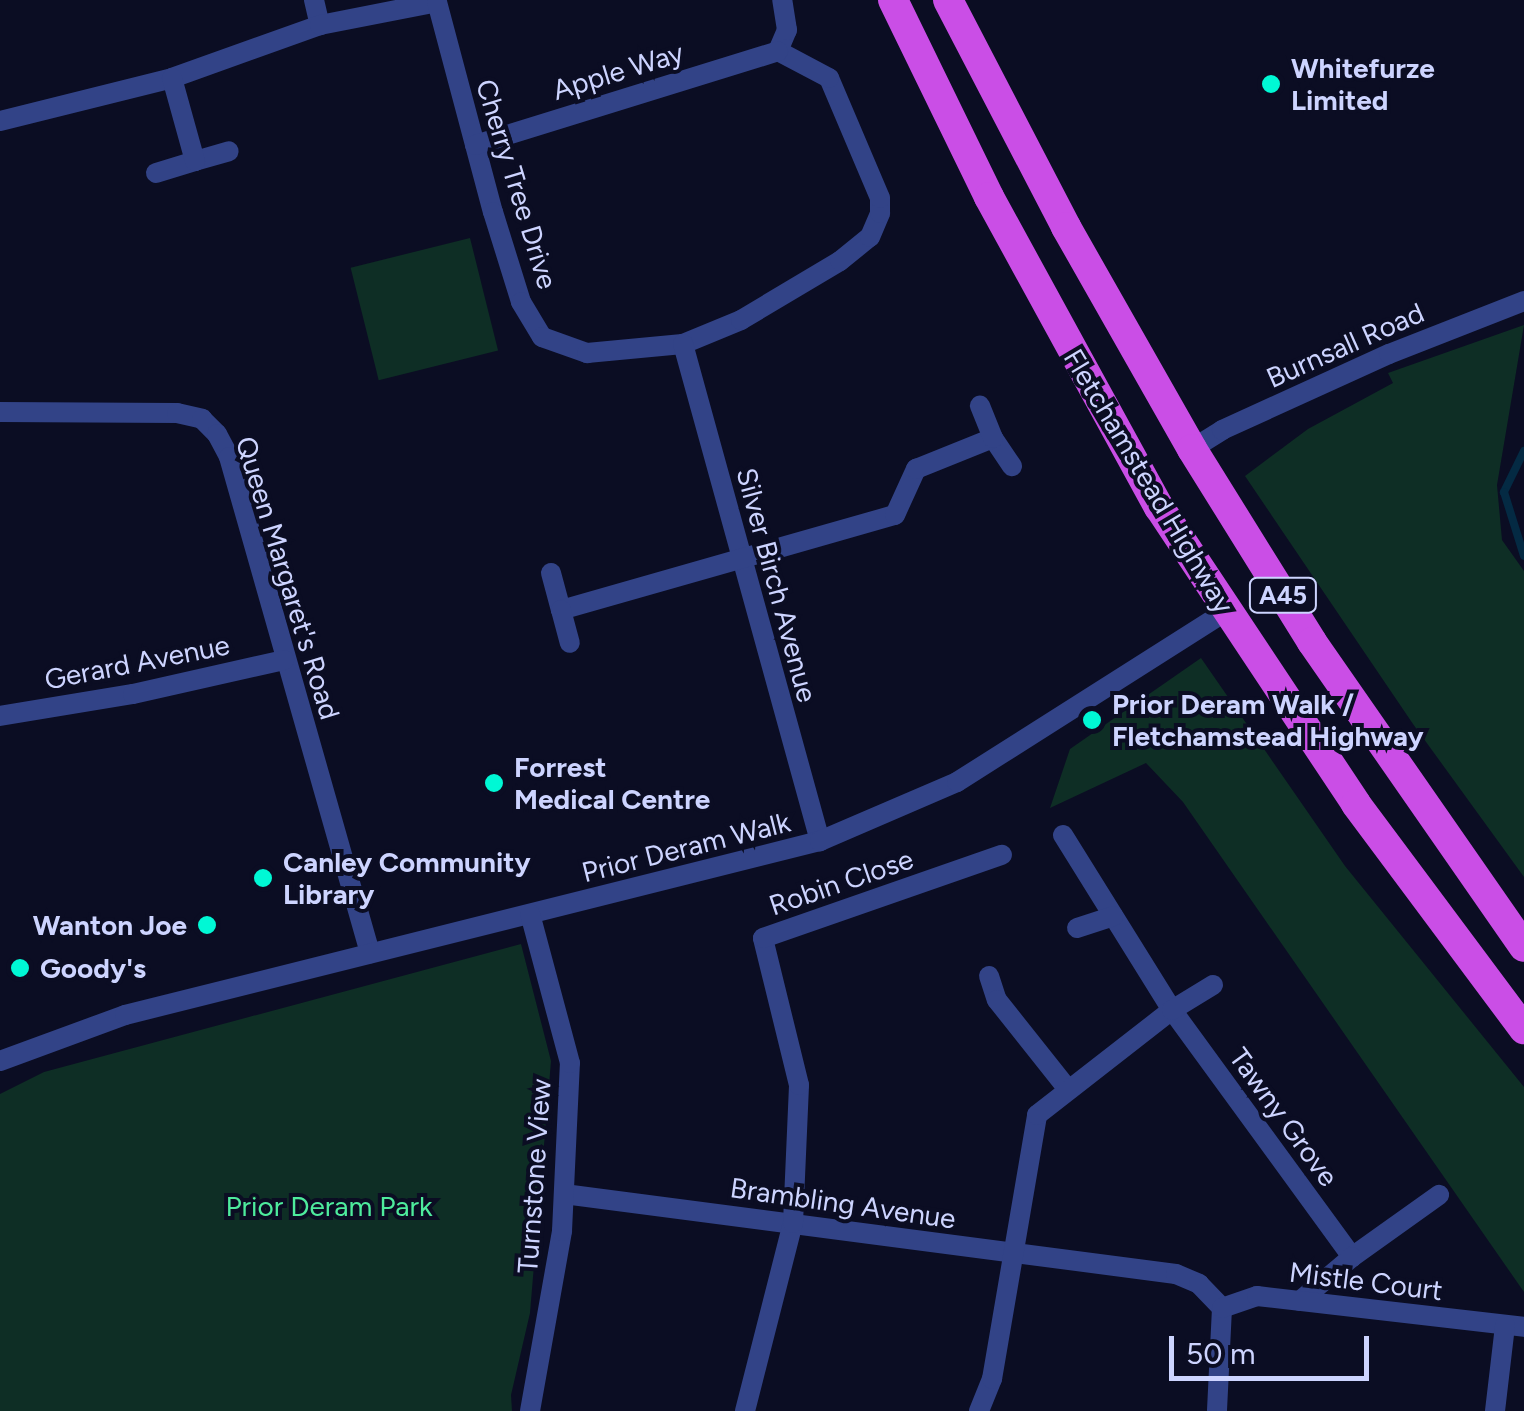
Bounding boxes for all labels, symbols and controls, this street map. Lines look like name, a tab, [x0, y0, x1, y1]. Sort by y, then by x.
street label: Apple Way	[549, 35, 687, 107]
place label: Whitefurze Limited	[1291, 51, 1435, 117]
marker: Whitefurze Limited	[1260, 73, 1282, 95]
street label: Cherry Tree Drive	[469, 75, 565, 293]
street label: Burnsall Road	[1261, 295, 1429, 395]
street label: Fletchamstead Highway	[1057, 343, 1241, 619]
street label: Queen Margaret's Road	[229, 432, 347, 724]
street label: Silver Birch Avenue	[730, 464, 824, 706]
road number: A45	[1248, 575, 1318, 615]
street label: Gerard Avenue	[42, 628, 232, 696]
place label: Prior Deram Walk / Fletchamstead Highway	[1112, 687, 1424, 753]
marker: Prior Deram Walk / Fletchamstead Highway	[1081, 709, 1103, 731]
place label: Forrest Medical Centre	[514, 750, 710, 816]
marker: Forrest Medical Centre	[483, 772, 505, 794]
street label: Prior Deram Walk	[578, 805, 794, 889]
street label: Robin Close	[765, 842, 917, 922]
place label: Canley Community Library	[283, 845, 531, 911]
marker: Canley Community Library	[252, 867, 274, 889]
place label: Wanton Joe	[33, 908, 187, 942]
marker: Wanton Joe	[196, 914, 218, 936]
place label: Goody's	[40, 951, 146, 985]
marker: Goody's	[9, 957, 31, 979]
street label: Tawny Grove	[1223, 1041, 1345, 1193]
street label: Turnstone View	[510, 1077, 558, 1275]
street label: Brambling Avenue	[728, 1171, 958, 1235]
park label: Prior Deram Park	[226, 1189, 432, 1223]
street label: Mistle Court	[1287, 1255, 1445, 1307]
scale bar	[1174, 1316, 1374, 1378]
text: 50 m	[1186, 1335, 1255, 1372]

